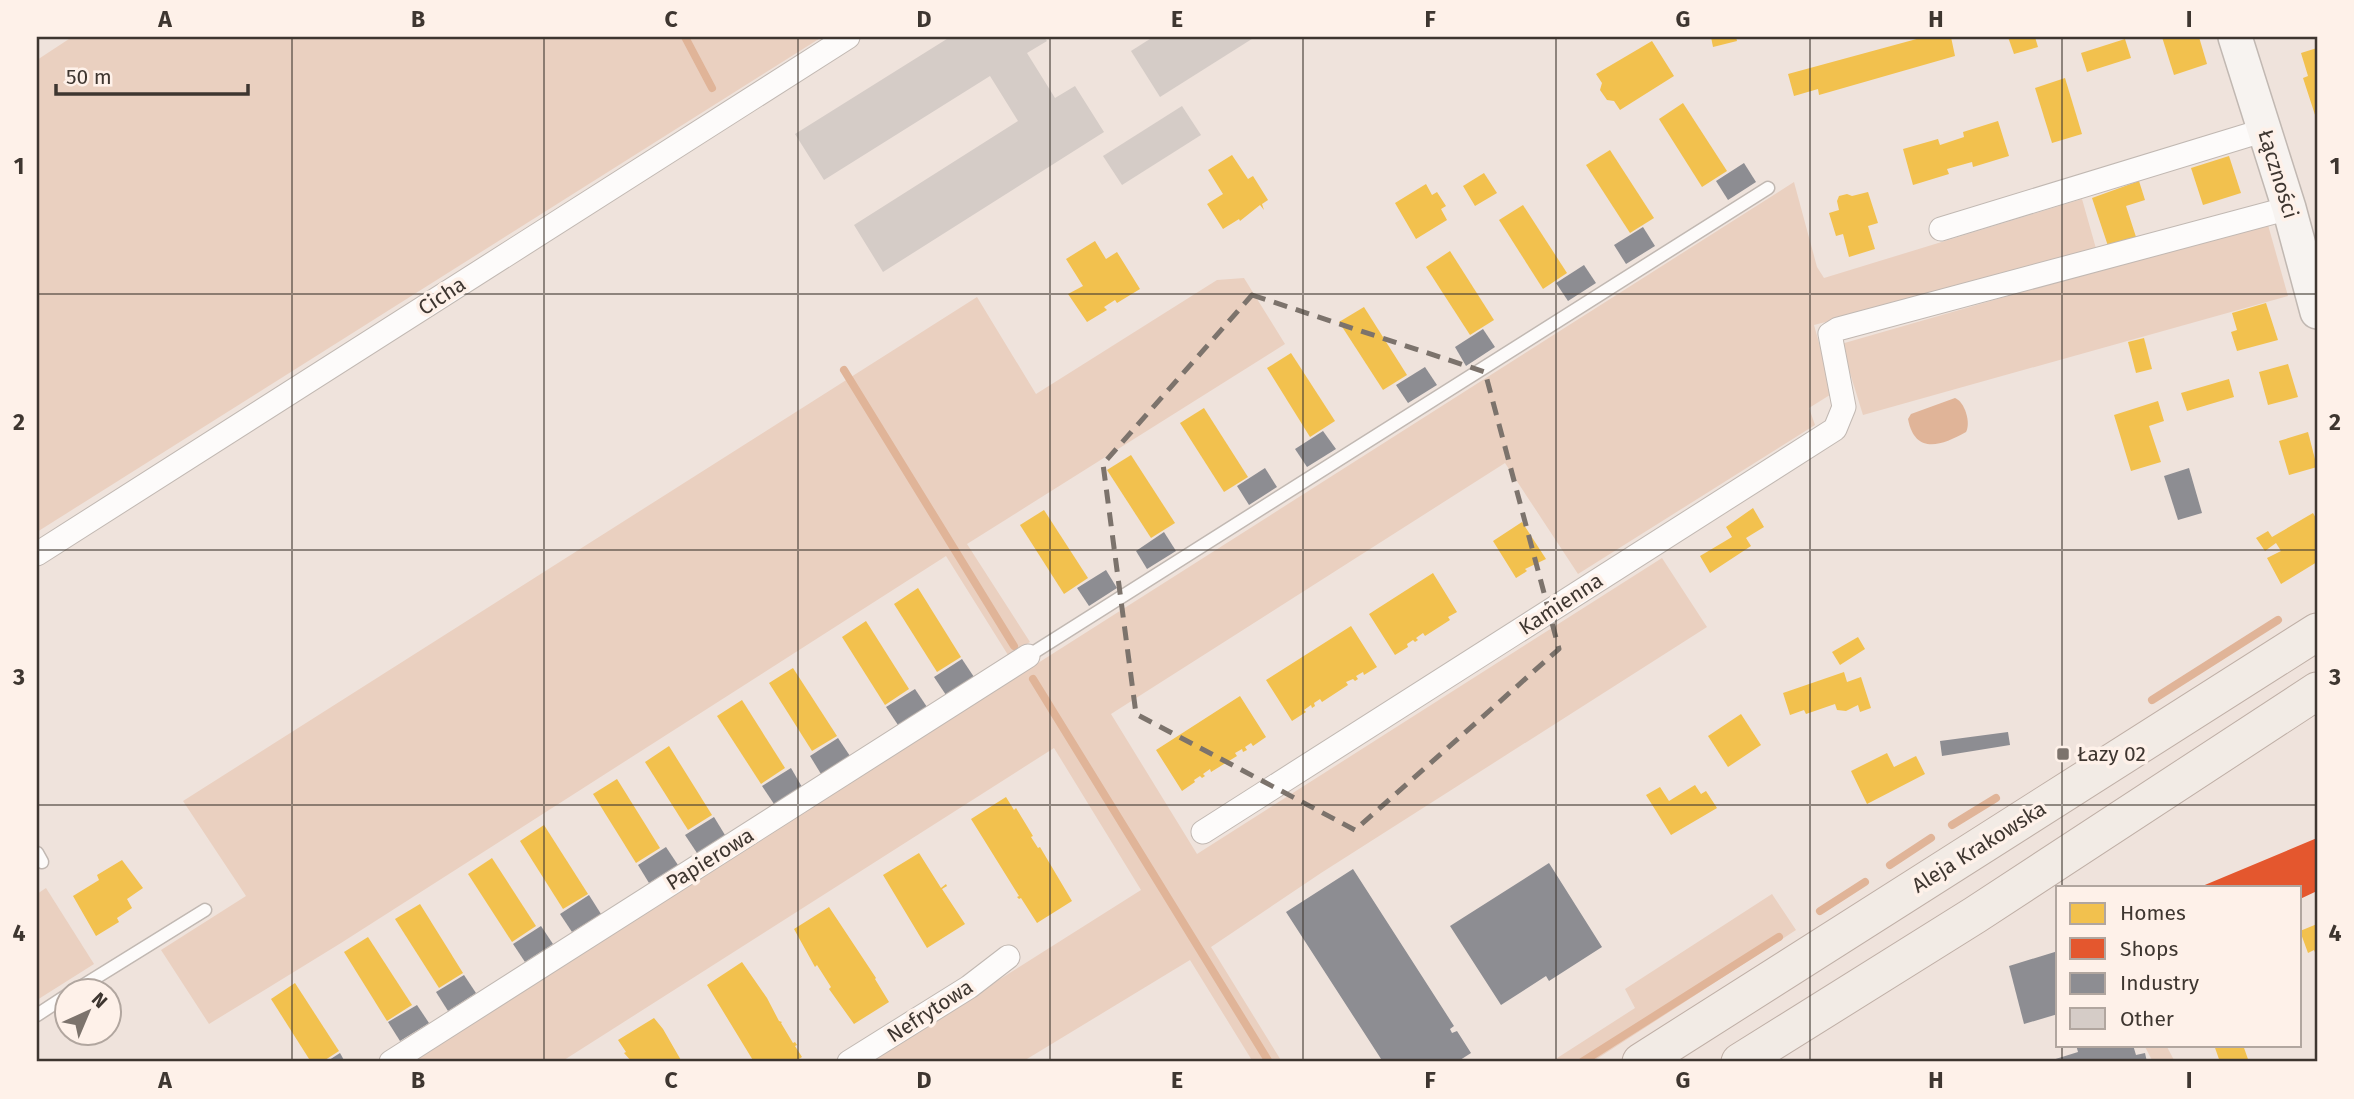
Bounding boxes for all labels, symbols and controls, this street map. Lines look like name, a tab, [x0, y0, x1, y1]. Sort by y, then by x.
text: A	[157, 5, 172, 33]
text: B	[411, 5, 425, 33]
text: C	[664, 5, 678, 33]
text: D	[917, 5, 932, 33]
text: E	[1171, 5, 1183, 33]
text: F	[1424, 5, 1436, 33]
text: G	[1676, 5, 1690, 33]
text: H	[1928, 5, 1944, 33]
text: I	[2186, 5, 2192, 33]
scale bar	[56, 52, 248, 96]
text: 50 m	[66, 64, 112, 90]
street label: Łączności	[2252, 126, 2304, 222]
text: 1	[14, 152, 24, 180]
text: 1	[2330, 152, 2340, 180]
street label: Cicha	[413, 271, 471, 321]
text: 2	[13, 408, 25, 436]
text: 2	[2329, 408, 2341, 436]
street label: Kamienna	[1514, 567, 1608, 641]
text: 3	[12, 663, 25, 691]
text: 3	[2328, 663, 2341, 691]
place label: Łazy 02	[2077, 741, 2146, 767]
marker: Łazy 02	[2055, 746, 2071, 762]
street label: Aleja Krakowska	[1907, 795, 2051, 899]
street label: Papierowa	[661, 822, 759, 896]
legend	[2056, 886, 2302, 1046]
text: Homes	[2120, 900, 2186, 926]
text: 4	[13, 919, 26, 947]
text: 4	[2329, 919, 2342, 947]
text: Shops	[2120, 936, 2178, 962]
text: Industry	[2120, 970, 2200, 996]
street label: Nefrytowa	[882, 974, 978, 1048]
north arrow	[52, 976, 122, 1046]
text: N	[87, 987, 112, 1013]
text: Other	[2120, 1006, 2174, 1032]
text: A	[157, 1066, 172, 1094]
text: B	[411, 1066, 425, 1094]
text: C	[664, 1066, 678, 1094]
text: D	[917, 1066, 932, 1094]
text: E	[1171, 1066, 1183, 1094]
text: F	[1424, 1066, 1436, 1094]
text: G	[1676, 1066, 1690, 1094]
text: H	[1928, 1066, 1944, 1094]
text: I	[2186, 1066, 2192, 1094]

